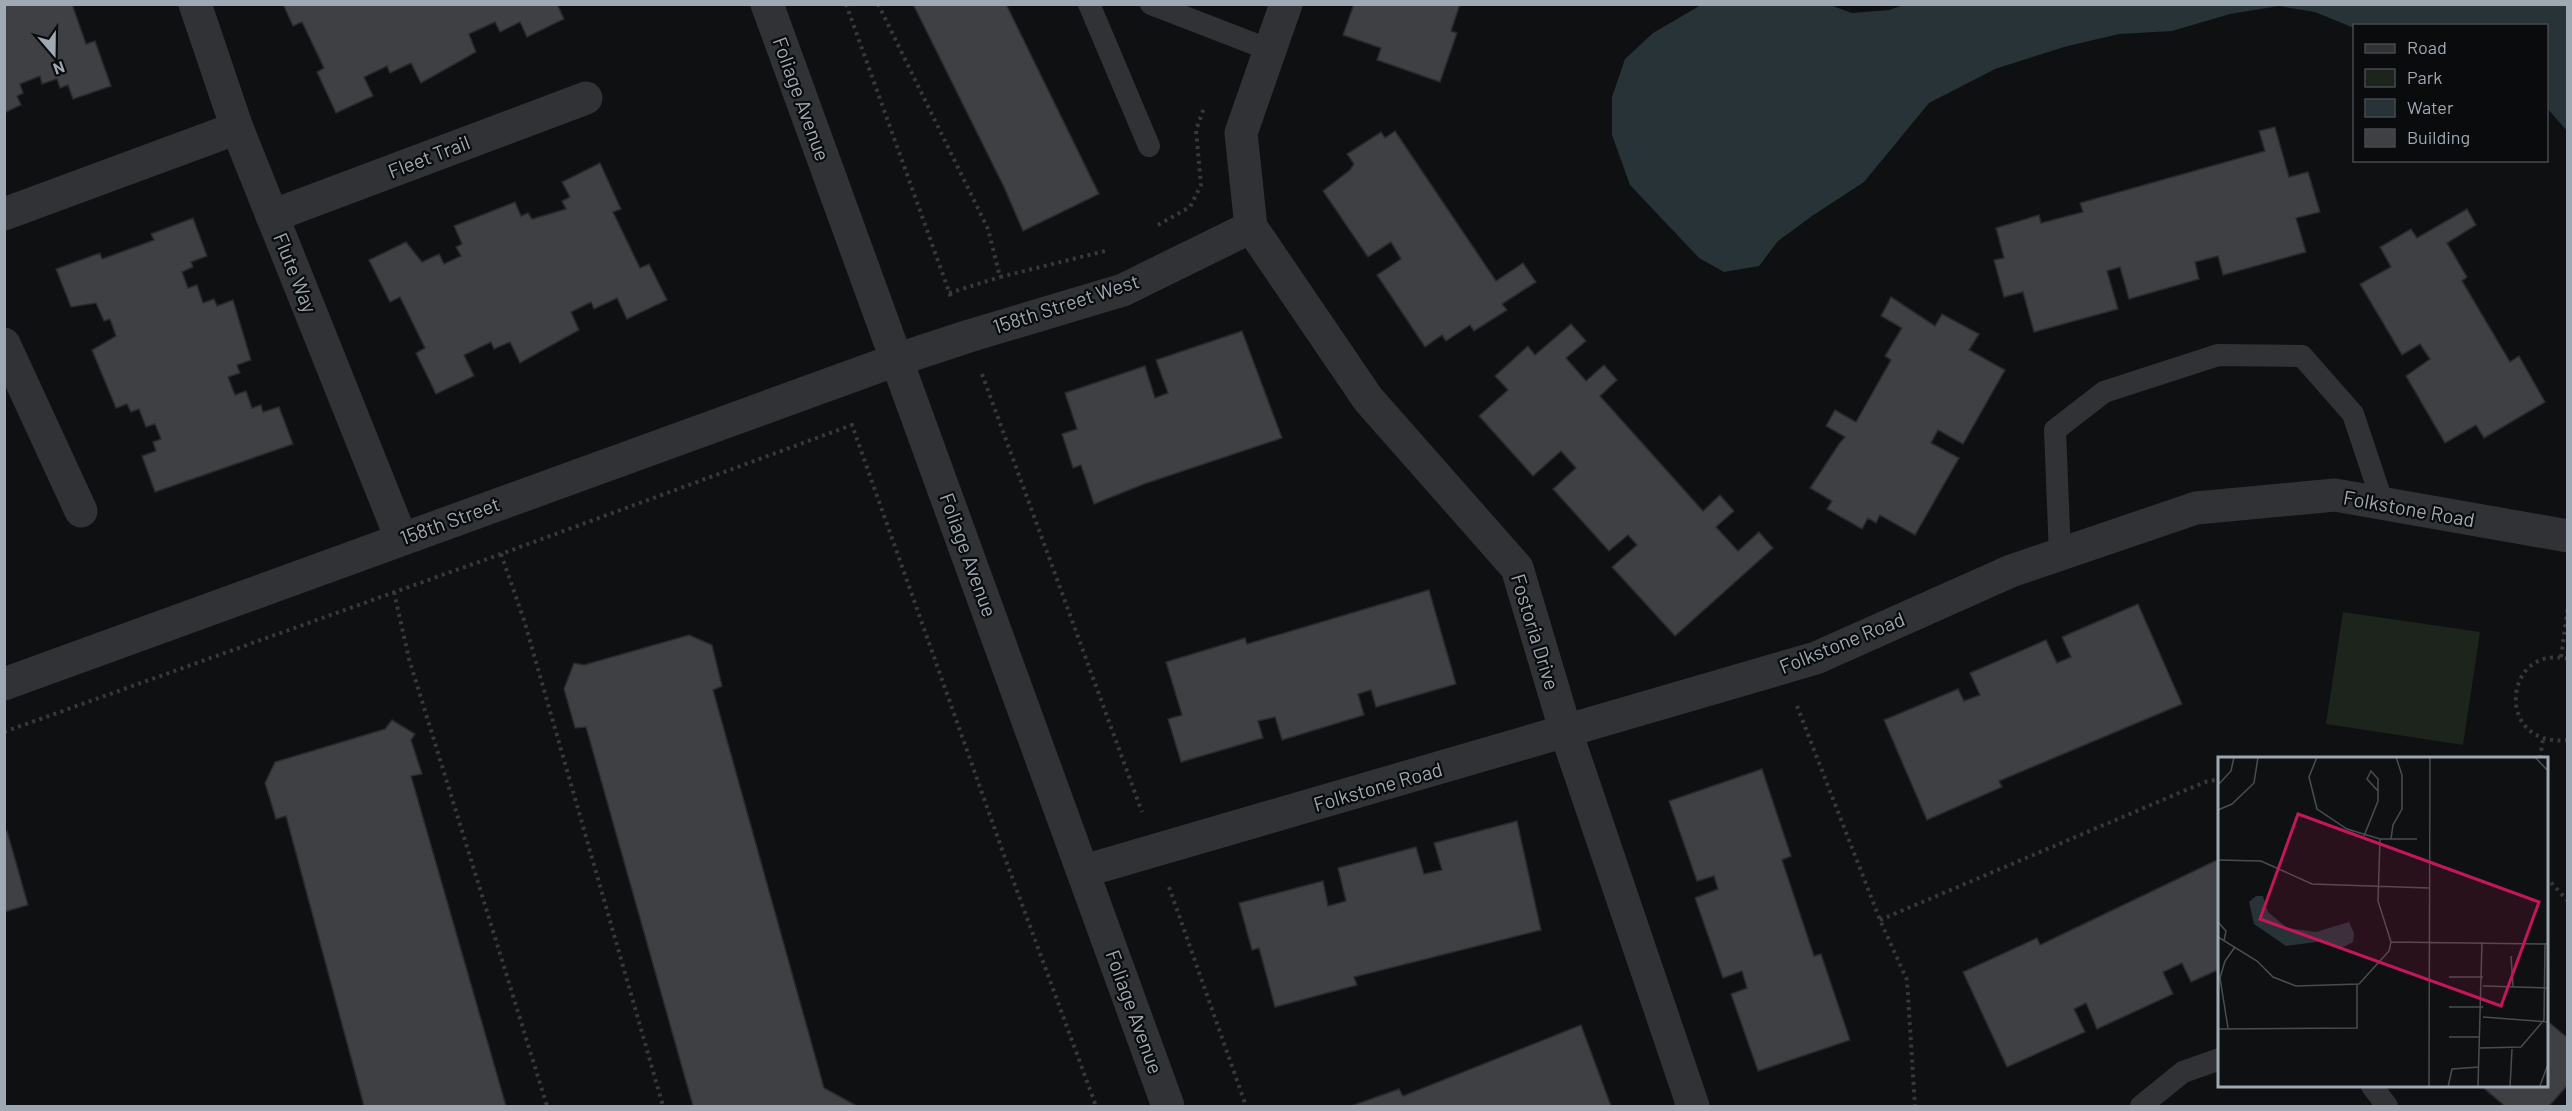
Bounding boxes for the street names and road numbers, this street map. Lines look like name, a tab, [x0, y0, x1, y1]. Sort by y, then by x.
street label: Foliage Avenue	[768, 33, 836, 164]
street label: Fleet Trail	[384, 129, 473, 183]
street label: Flute Way	[269, 229, 323, 316]
street label: 158th Street West	[990, 268, 1142, 338]
street label: Folkstone Road	[2342, 485, 2477, 531]
street label: Foliage Avenue	[935, 489, 1003, 620]
street label: 158th Street	[397, 491, 503, 549]
street label: Fostoria Drive	[1507, 571, 1565, 693]
street label: Folkstone Road	[1775, 606, 1908, 678]
street label: Folkstone Road	[1310, 756, 1445, 816]
street label: Foliage Avenue	[1101, 946, 1169, 1077]

